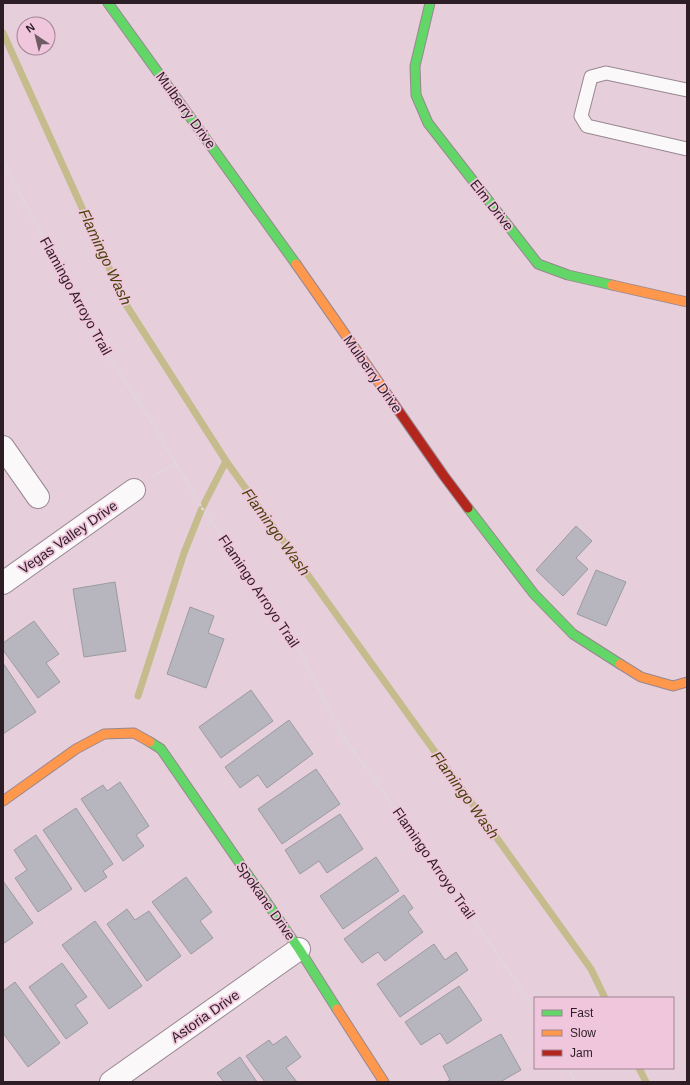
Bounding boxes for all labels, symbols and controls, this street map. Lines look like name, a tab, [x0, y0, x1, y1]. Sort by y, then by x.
north arrow	[16, 16, 56, 56]
text: N	[24, 21, 37, 35]
street label: Mulberry Drive	[153, 68, 219, 152]
street label: Elm Drive	[467, 176, 517, 234]
water label: Flamingo Wash	[76, 206, 135, 307]
street label: Flamingo Arroyo Trail	[37, 234, 115, 358]
street label: Mulberry Drive	[340, 332, 406, 416]
water label: Flamingo Wash	[239, 485, 314, 579]
street label: Vegas Valley Drive	[16, 497, 120, 577]
street label: Flamingo Arroyo Trail	[215, 532, 303, 650]
water label: Flamingo Wash	[428, 748, 503, 842]
street label: Flamingo Arroyo Trail	[390, 804, 478, 922]
street label: Spokane Drive	[233, 859, 299, 943]
street label: Astoria Drive	[168, 986, 243, 1046]
legend	[534, 997, 674, 1069]
text: Fast	[570, 1006, 594, 1020]
text: Slow	[570, 1026, 596, 1040]
text: Jam	[570, 1046, 593, 1060]

